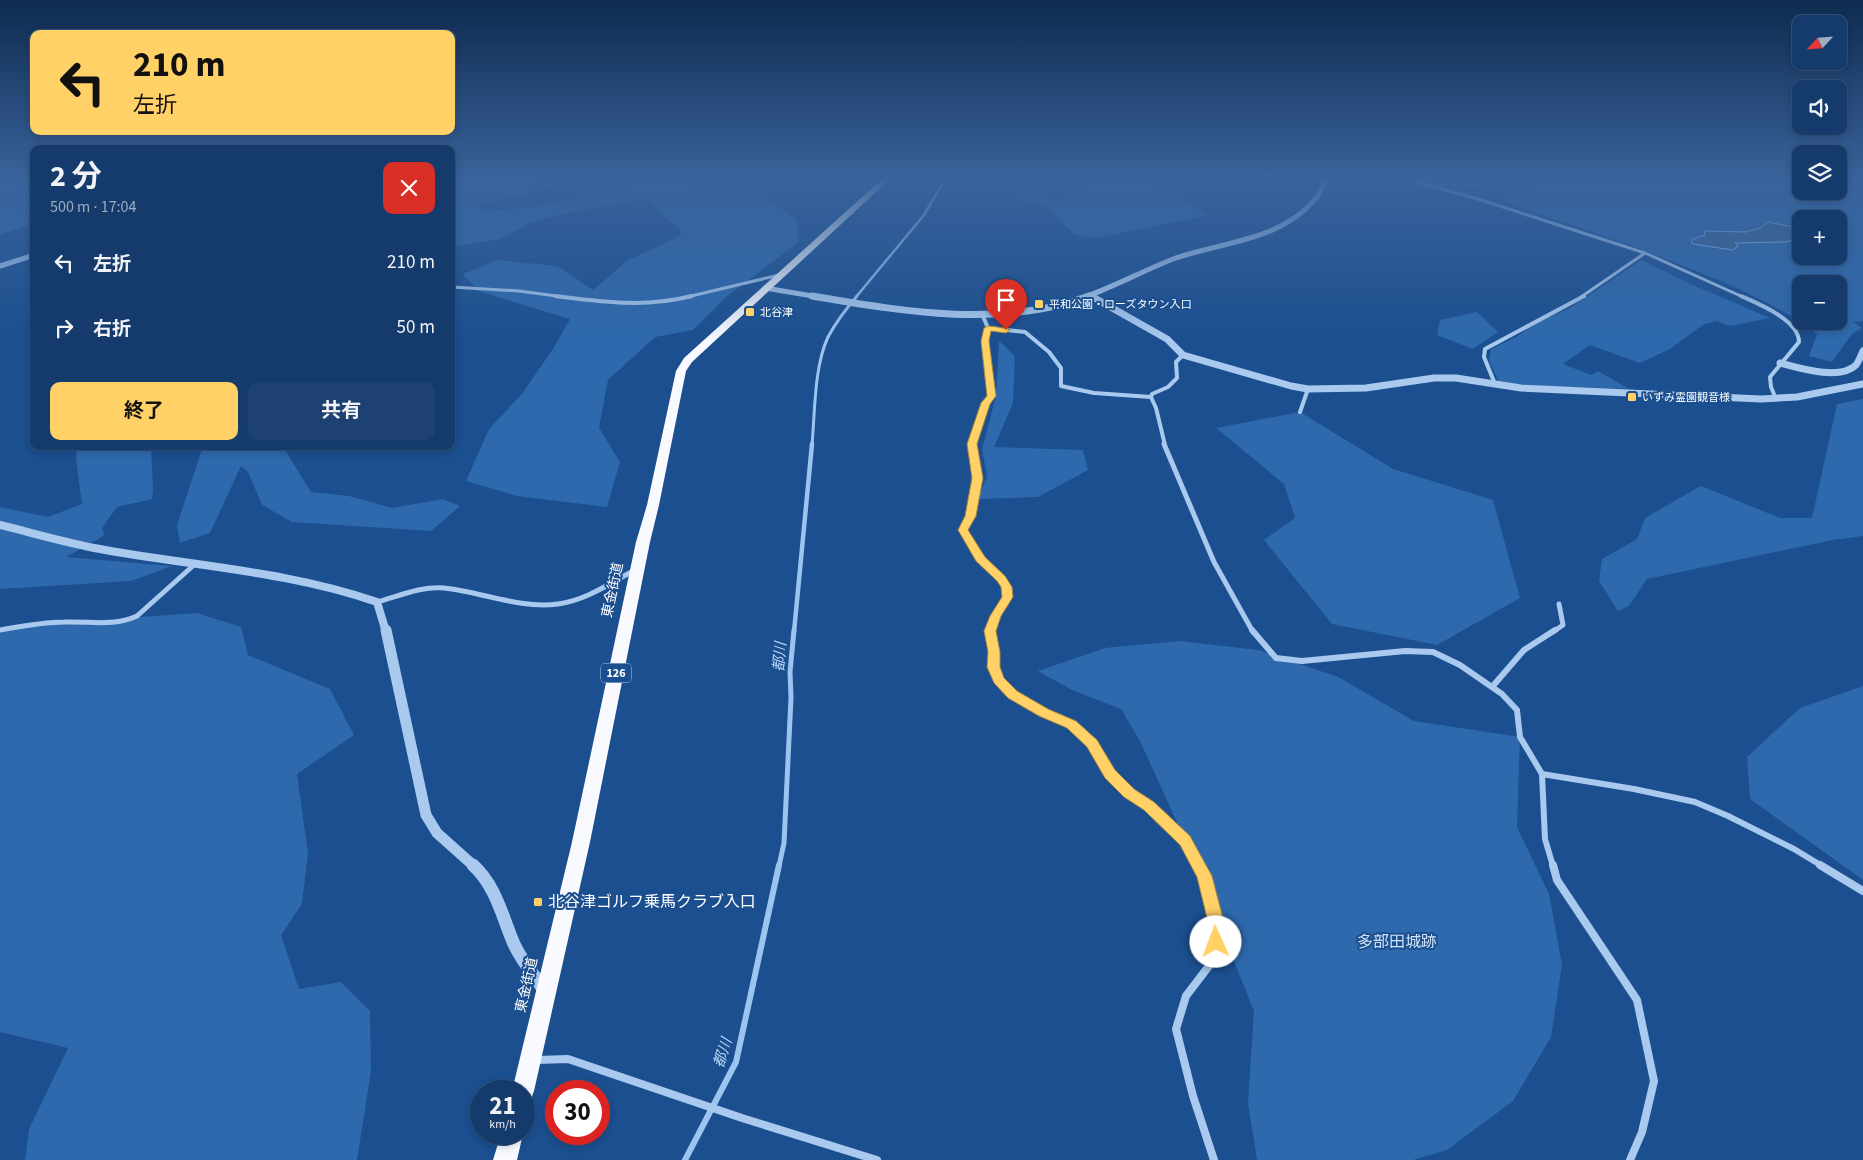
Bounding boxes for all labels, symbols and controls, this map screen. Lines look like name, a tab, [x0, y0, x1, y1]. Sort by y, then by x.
north arrow	[1792, 15, 1848, 70]
map controls	[1792, 15, 1847, 330]
text: 210 m	[133, 40, 225, 90]
icon: left	[50, 50, 115, 115]
button: sound	[1792, 80, 1847, 135]
text: 左折	[133, 89, 177, 121]
button: layers	[1792, 145, 1847, 200]
text: 2 分	[50, 155, 102, 198]
button: close	[383, 162, 435, 214]
text: 500 m · 17:04	[50, 196, 137, 218]
button: +	[1792, 210, 1847, 265]
icon: left	[50, 249, 78, 277]
text: 210 m	[387, 249, 435, 276]
text: 左折	[93, 251, 131, 278]
button: −	[1792, 275, 1847, 330]
pin	[985, 279, 1027, 330]
icon: arrive	[992, 286, 1020, 314]
place label: 平和公園・ローズタウン入口	[1049, 297, 1191, 312]
marker: 平和公園・ローズタウン入口	[1033, 298, 1045, 310]
place label: 北谷津	[760, 305, 793, 320]
marker: 北谷津	[744, 306, 756, 318]
icon: right	[50, 314, 78, 342]
text: 50 m	[397, 314, 435, 341]
text: 右折	[93, 316, 131, 343]
button: 終了	[50, 382, 238, 440]
button: 共有	[248, 382, 435, 440]
place label: いずみ霊園観音様	[1642, 390, 1730, 405]
marker: いずみ霊園観音様	[1626, 391, 1638, 403]
street label: 東金街道	[597, 561, 629, 619]
water label: 都川	[768, 639, 792, 673]
road number: 126	[601, 664, 631, 682]
place label: 北谷津ゴルフ乗馬クラブ入口	[548, 891, 756, 913]
marker: 北谷津ゴルフ乗馬クラブ入口	[532, 896, 544, 908]
position arrow	[1189, 915, 1241, 967]
park label: 多部田城跡	[1357, 931, 1437, 953]
street label: 東金街道	[511, 955, 543, 1015]
water label: 都川	[708, 1034, 738, 1071]
speed limit sign: 30	[545, 1080, 610, 1145]
text: 21	[489, 1088, 516, 1124]
text: km/h	[489, 1116, 516, 1133]

